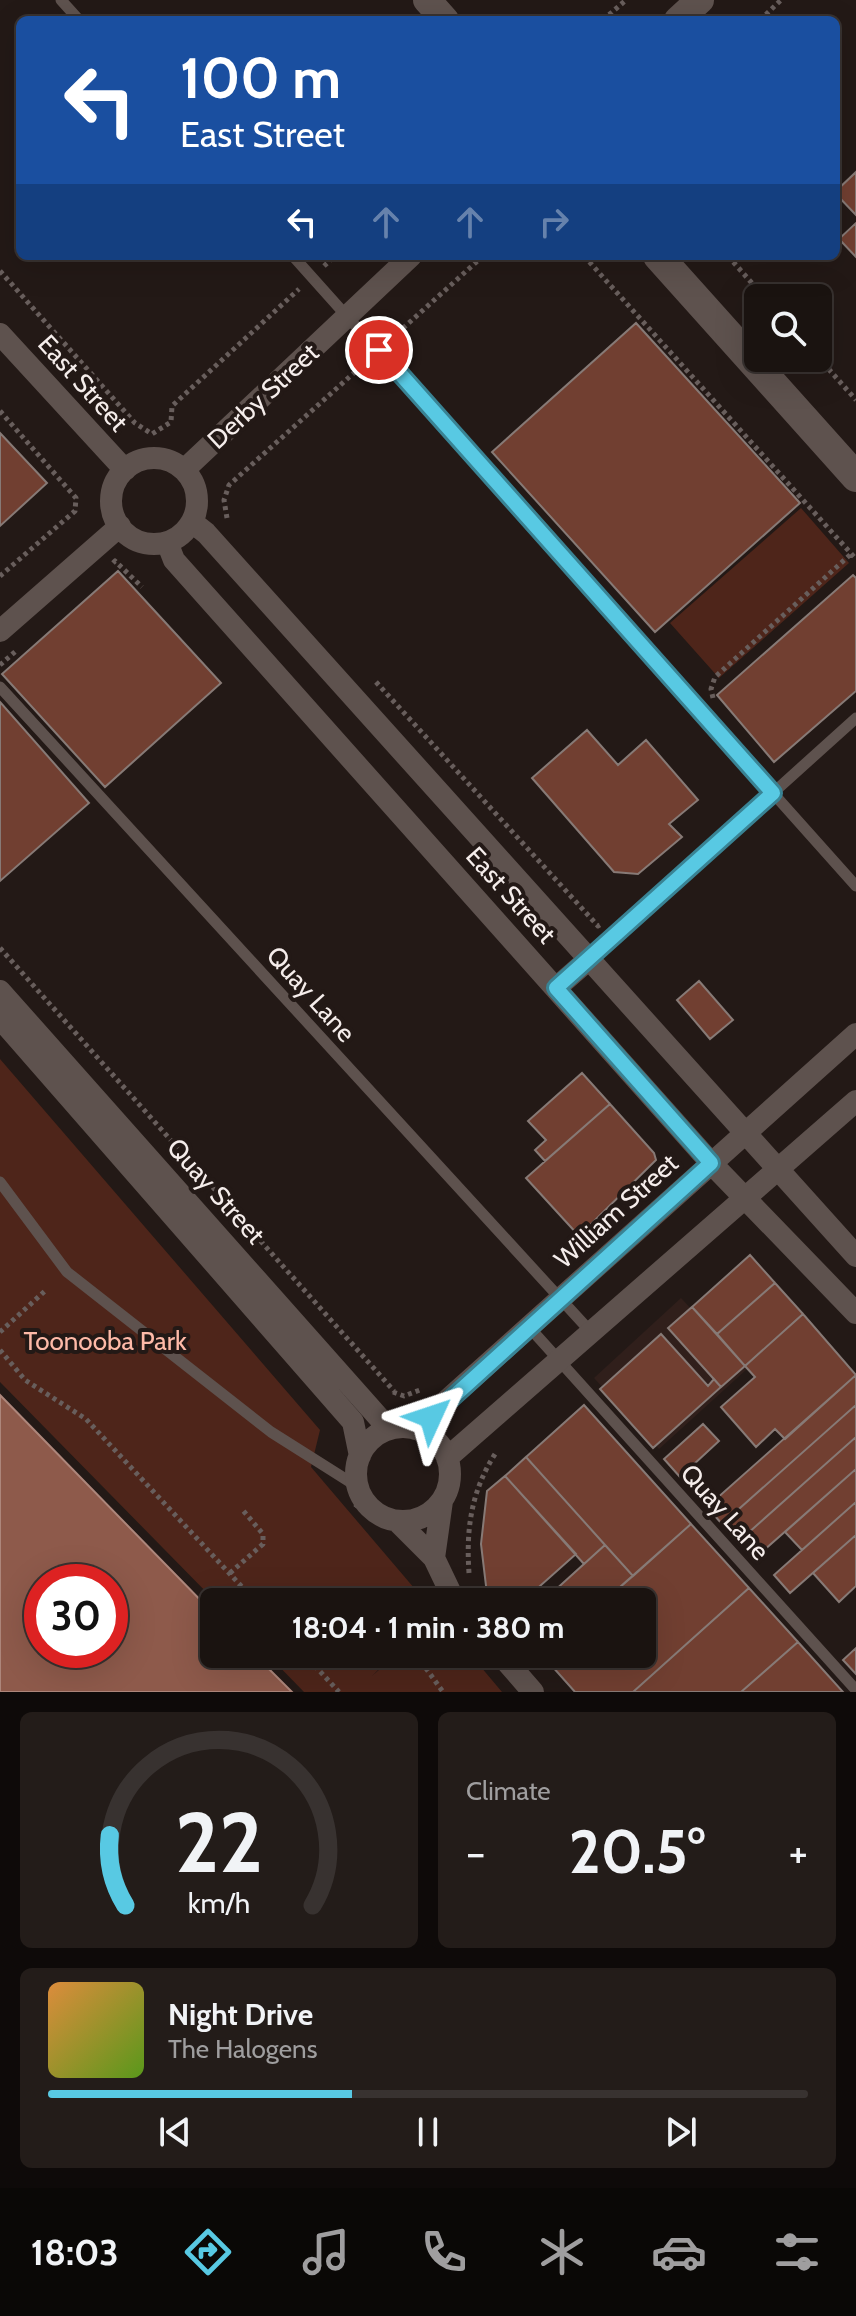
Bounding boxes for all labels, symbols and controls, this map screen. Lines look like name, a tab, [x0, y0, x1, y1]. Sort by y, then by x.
text: 100 m	[180, 44, 341, 112]
icon: left	[48, 48, 152, 152]
text: East Street	[180, 112, 345, 156]
icon: left	[280, 200, 324, 244]
icon: ahead	[364, 200, 408, 244]
icon: ahead	[448, 200, 492, 244]
icon: right	[532, 200, 576, 244]
map controls	[744, 284, 832, 372]
button: search	[744, 284, 832, 372]
pin	[345, 316, 413, 384]
street label: East Street	[31, 328, 135, 438]
icon: arrive	[357, 328, 401, 372]
street label: Derby Street	[201, 336, 325, 456]
street label: East Street	[459, 840, 563, 950]
street label: Quay Lane	[260, 940, 362, 1048]
street label: Quay Street	[160, 1132, 272, 1251]
street label: William Street	[547, 1147, 685, 1275]
park label: Toonooba Park	[23, 1325, 187, 1357]
position arrow	[389, 1375, 473, 1459]
street label: Quay Lane	[674, 1458, 776, 1566]
speed limit sign: 30	[24, 1564, 128, 1668]
text: 18:04 · 1 min · 380 m	[292, 1609, 564, 1646]
text: Climate	[466, 1775, 551, 1807]
text: 22	[175, 1792, 263, 1893]
text: 20.5°	[569, 1815, 705, 1888]
text: −	[466, 1826, 485, 1879]
text: +	[789, 1826, 808, 1879]
text: km/h	[188, 1885, 250, 1920]
text: Night Drive	[168, 1996, 313, 2033]
text: The Halogens	[168, 2033, 317, 2065]
icon: previous	[153, 2110, 197, 2154]
icon: pause	[406, 2110, 450, 2154]
icon: next	[659, 2110, 703, 2154]
icon: directions	[180, 2224, 236, 2280]
icon: music	[298, 2224, 354, 2280]
icon: phone	[416, 2224, 472, 2280]
icon: climate	[534, 2224, 590, 2280]
icon: car	[651, 2224, 707, 2280]
icon: filters	[769, 2224, 825, 2280]
text: 18:03	[31, 2230, 119, 2274]

